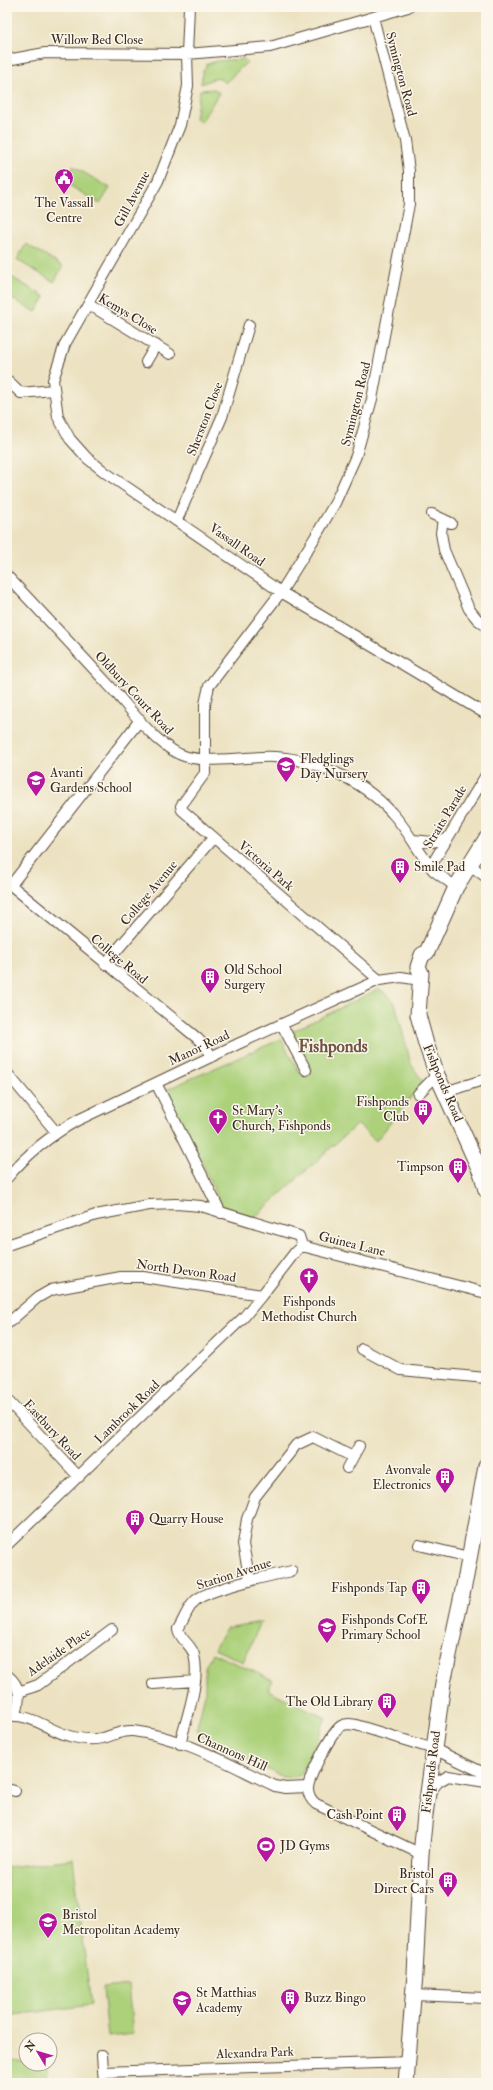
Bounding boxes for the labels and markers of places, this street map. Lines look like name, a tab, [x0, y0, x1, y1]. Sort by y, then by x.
public building icon: The Vassall Centre	[53, 167, 75, 195]
place label: The Vassall Centre	[34, 195, 94, 226]
place label: Fledglings Day Nursery	[300, 751, 368, 783]
school or university icon: Fledglings Day Nursery	[275, 755, 297, 783]
place label: Avanti Gardens School	[49, 765, 133, 796]
school or university icon: Avanti Gardens School	[25, 769, 47, 797]
building icon: Smile Pad	[389, 856, 411, 884]
place label: Smile Pad	[414, 859, 466, 875]
place label: Old School Surgery	[224, 962, 283, 994]
building icon: Old School Surgery	[199, 966, 221, 994]
place label: Fishponds Club	[356, 1094, 410, 1125]
building icon: Fishponds Club	[412, 1098, 434, 1126]
place label: St Mary's Church, Fishponds	[232, 1103, 331, 1135]
church icon: St Mary's Church, Fishponds	[207, 1107, 229, 1135]
building icon: Timpson	[447, 1156, 469, 1184]
place label: Timpson	[397, 1159, 444, 1176]
church icon: Fishponds Methodist Church	[298, 1266, 320, 1294]
place label: Fishponds Methodist Church	[261, 1294, 357, 1325]
place label: Avonvale Electronics	[373, 1462, 432, 1493]
building icon: Avonvale Electronics	[434, 1466, 456, 1494]
building icon: Quarry House	[124, 1508, 146, 1536]
place label: Quarry House	[149, 1511, 224, 1528]
building icon: Fishponds Tap	[410, 1577, 432, 1605]
place label: Fishponds Tap	[331, 1580, 407, 1597]
place label: Fishponds CofE Primary School	[341, 1612, 428, 1644]
school or university icon: Fishponds CofE Primary School	[316, 1616, 338, 1644]
building icon: The Old Library	[376, 1691, 398, 1719]
place label: The Old Library	[286, 1694, 373, 1711]
building icon: Cash Point	[386, 1804, 408, 1832]
place label: Cash Point	[326, 1807, 383, 1823]
sports icon: JD Gyms	[255, 1835, 277, 1863]
place label: JD Gyms	[279, 1838, 330, 1855]
place label: Bristol Direct Cars	[373, 1866, 435, 1897]
building icon: Bristol Direct Cars	[437, 1870, 459, 1898]
place label: Bristol Metropolitan Academy	[62, 1907, 180, 1939]
school or university icon: Bristol Metropolitan Academy	[37, 1911, 59, 1939]
place label: St Matthias Academy	[195, 1985, 257, 2017]
building icon: Buzz Bingo	[279, 1987, 301, 2015]
school or university icon: St Matthias Academy	[171, 1989, 193, 2017]
place label: Buzz Bingo	[304, 1990, 366, 2006]

